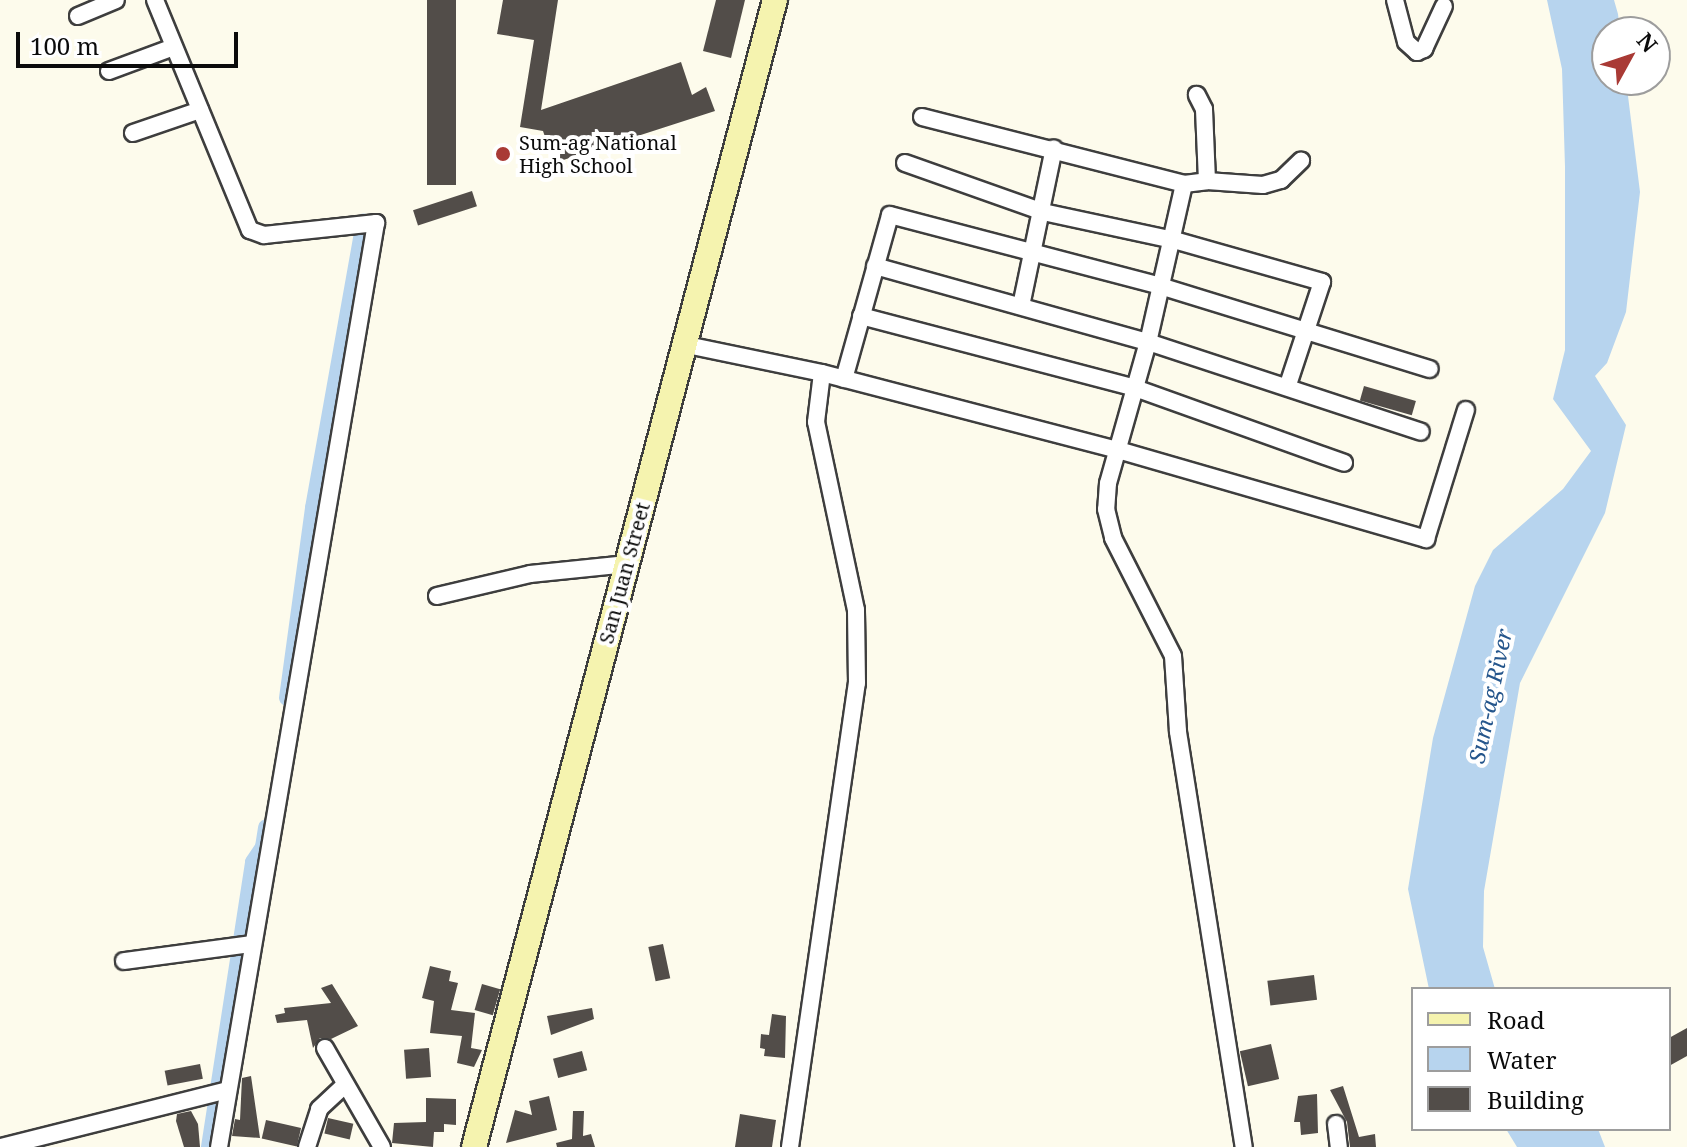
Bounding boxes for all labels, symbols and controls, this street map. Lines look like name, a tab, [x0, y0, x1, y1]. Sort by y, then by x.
scale bar	[20, 16, 242, 66]
north arrow	[1591, 16, 1671, 96]
text: N	[1631, 26, 1665, 58]
text: 100 m	[30, 29, 99, 62]
place label: Sum-ag National High School	[519, 130, 677, 177]
marker: Sum-ag National High School	[494, 145, 512, 163]
street label: San Juan Street	[594, 500, 654, 646]
water label: Sum-ag River	[1463, 626, 1517, 766]
legend	[1411, 987, 1671, 1131]
text: Road	[1487, 1003, 1545, 1036]
text: Water	[1487, 1043, 1557, 1076]
text: Building	[1487, 1083, 1584, 1116]

